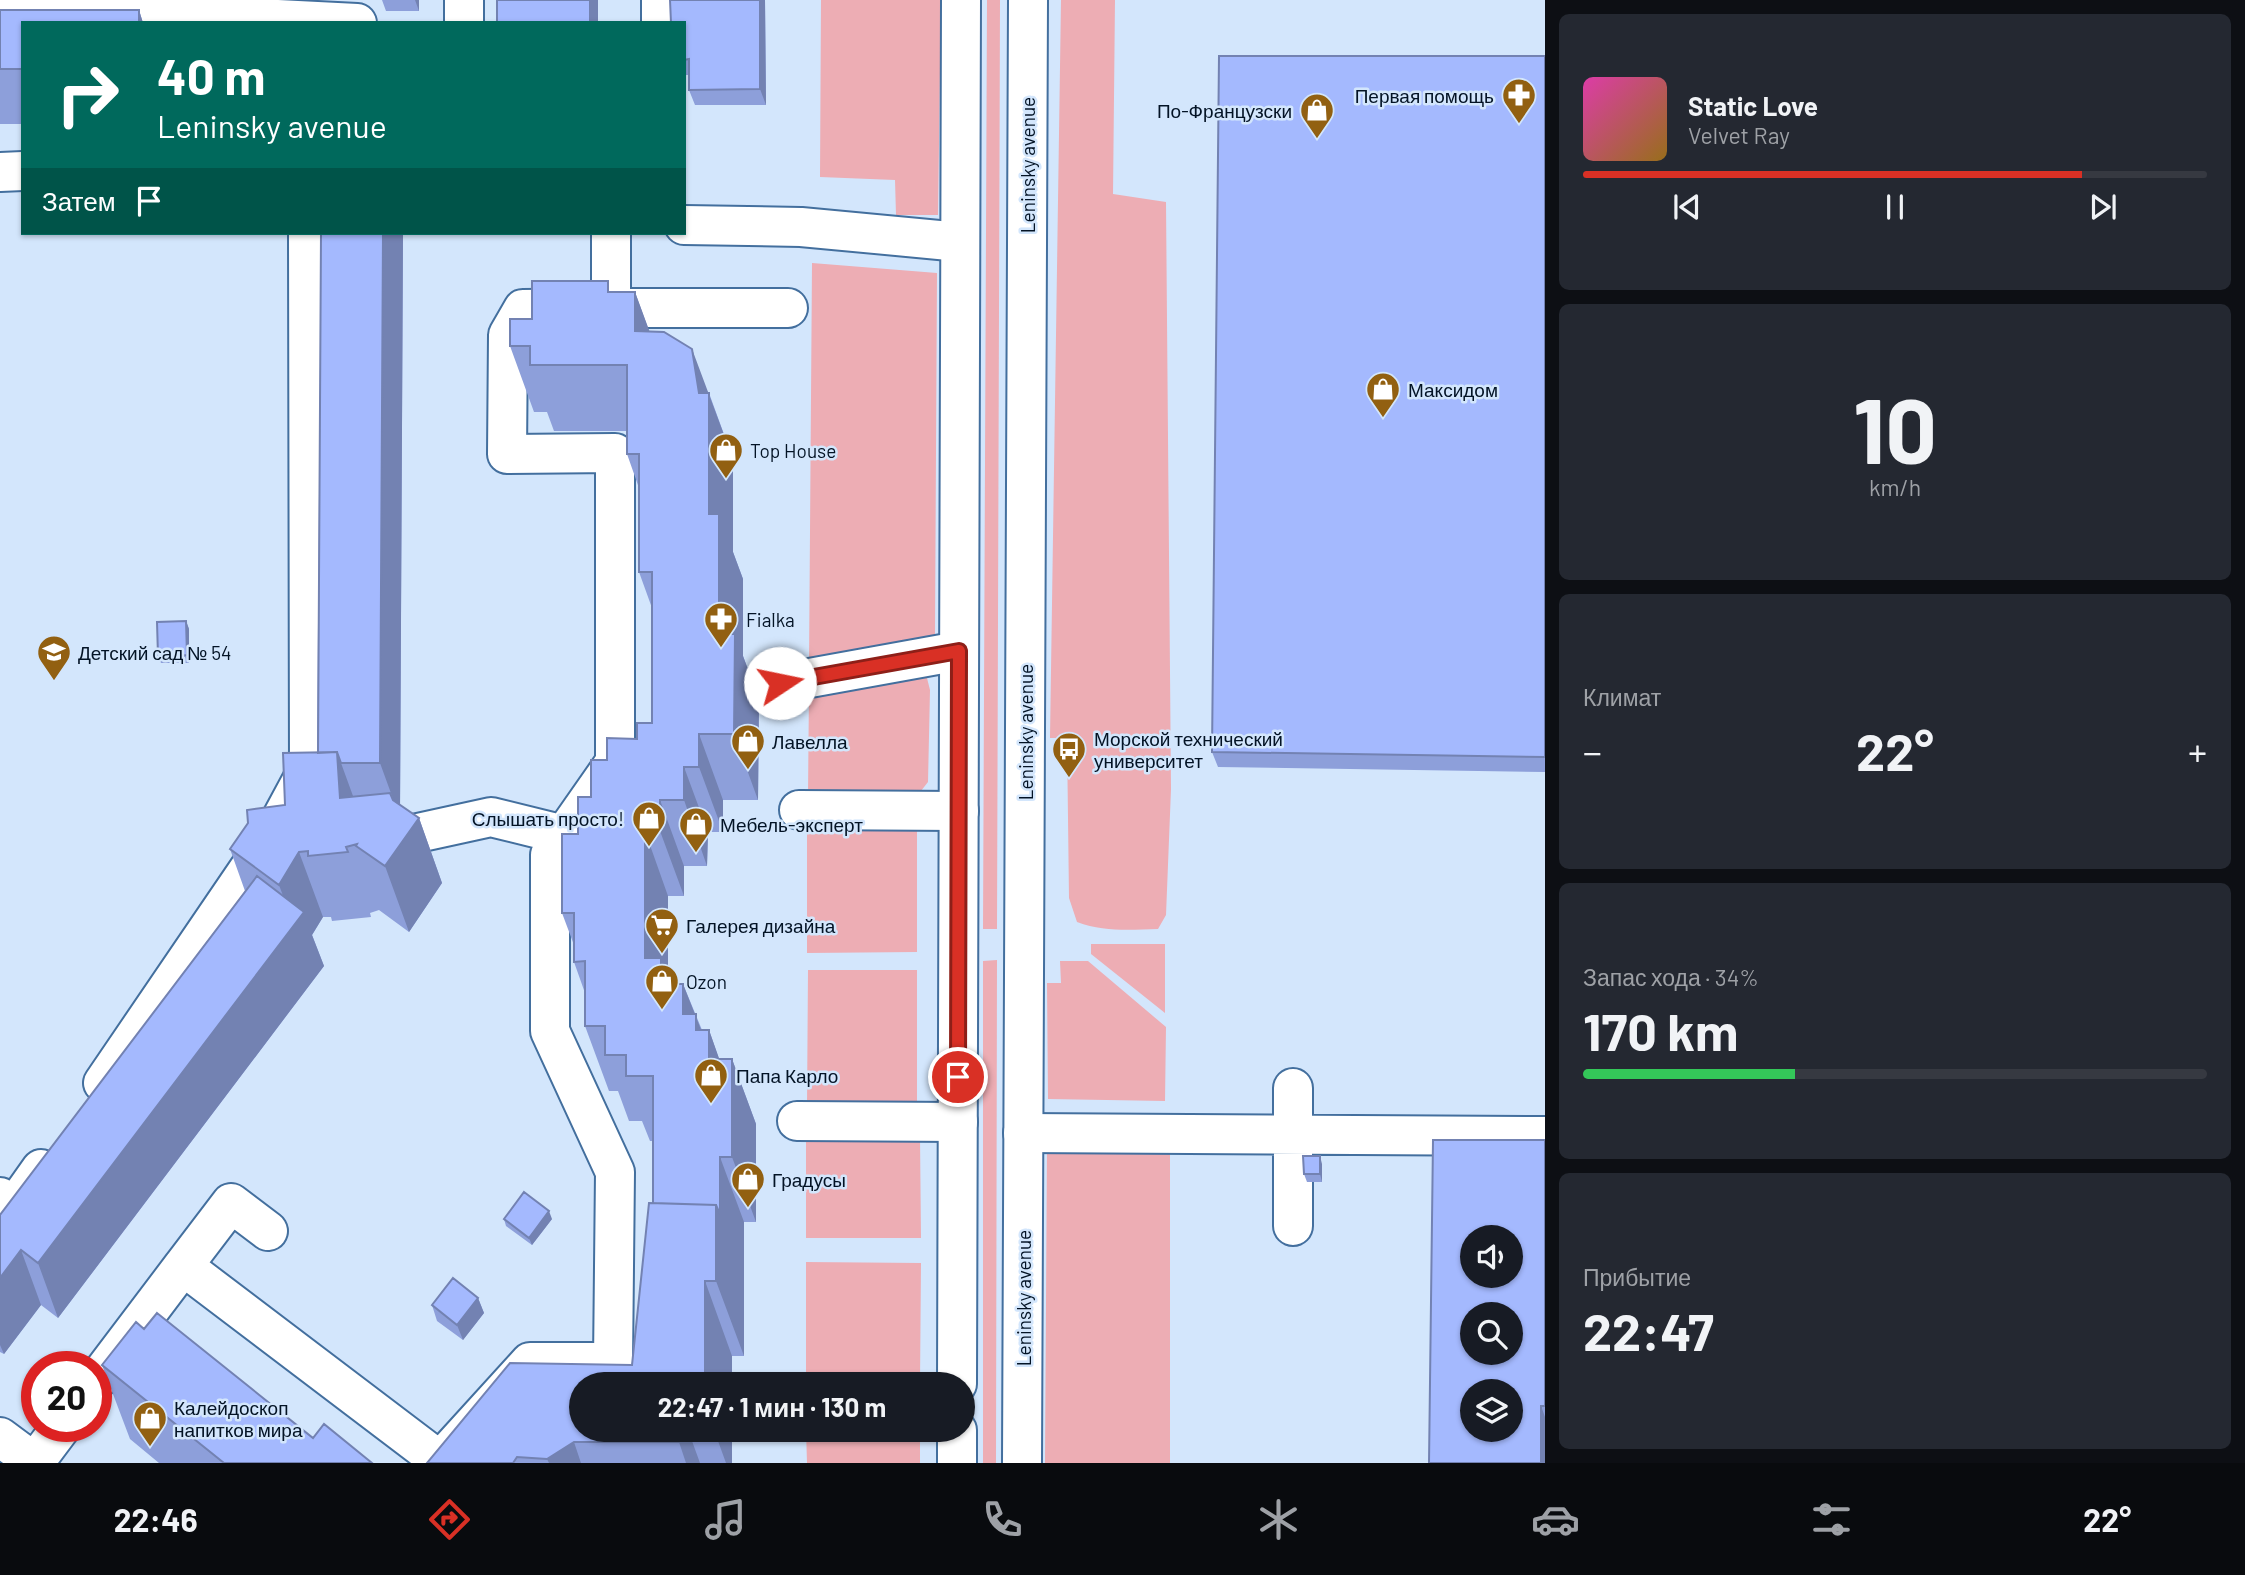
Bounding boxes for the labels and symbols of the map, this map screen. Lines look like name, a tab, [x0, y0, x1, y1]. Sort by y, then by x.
pharmacy icon: Первая помощь	[1500, 76, 1538, 125]
place label: Первая помощь	[1355, 84, 1494, 107]
shop icon: По-Французски	[1298, 91, 1336, 140]
street label: Leninsky avenue	[1016, 97, 1039, 233]
place label: По-Французски	[1157, 99, 1292, 122]
shop icon: Максидом	[1364, 370, 1402, 419]
place label: Максидом	[1408, 378, 1498, 401]
shop icon: Top House	[707, 431, 745, 480]
place label: Top House	[750, 439, 836, 462]
pharmacy icon: Fialka	[702, 600, 740, 649]
place label: Fialka	[746, 608, 795, 631]
school or university icon: Детский сад № 54	[35, 633, 73, 682]
place label: Детский сад № 54	[78, 641, 232, 664]
position arrow	[743, 646, 817, 720]
street label: Leninsky avenue	[1014, 664, 1037, 800]
shop icon: Лавелла	[729, 722, 767, 771]
place label: Морской технический университет	[1094, 727, 1283, 772]
place label: Лавелла	[772, 730, 848, 753]
bus stop icon: Морской технический университет	[1050, 730, 1088, 779]
shop icon: Слышать просто!	[630, 799, 668, 848]
shop icon: Мебель-эксперт	[677, 805, 715, 854]
place label: Слышать просто!	[472, 807, 624, 830]
place label: Мебель-эксперт	[720, 813, 863, 836]
supermarket icon: Галерея дизайна	[643, 906, 681, 955]
place label: Галерея дизайна	[686, 914, 836, 937]
shop icon: Ozon	[643, 962, 681, 1011]
place label: Ozon	[686, 970, 727, 993]
pin	[928, 1047, 988, 1107]
shop icon: Папа Карло	[692, 1056, 730, 1105]
place label: Папа Карло	[736, 1064, 838, 1087]
shop icon: Градусы	[729, 1160, 767, 1209]
place label: Градусы	[772, 1168, 846, 1191]
street label: Leninsky avenue	[1012, 1230, 1035, 1366]
speed limit sign: 20	[21, 1351, 112, 1442]
place label: Калейдоскоп напитков мира	[174, 1396, 303, 1441]
shop icon: Калейдоскоп напитков мира	[131, 1399, 169, 1448]

